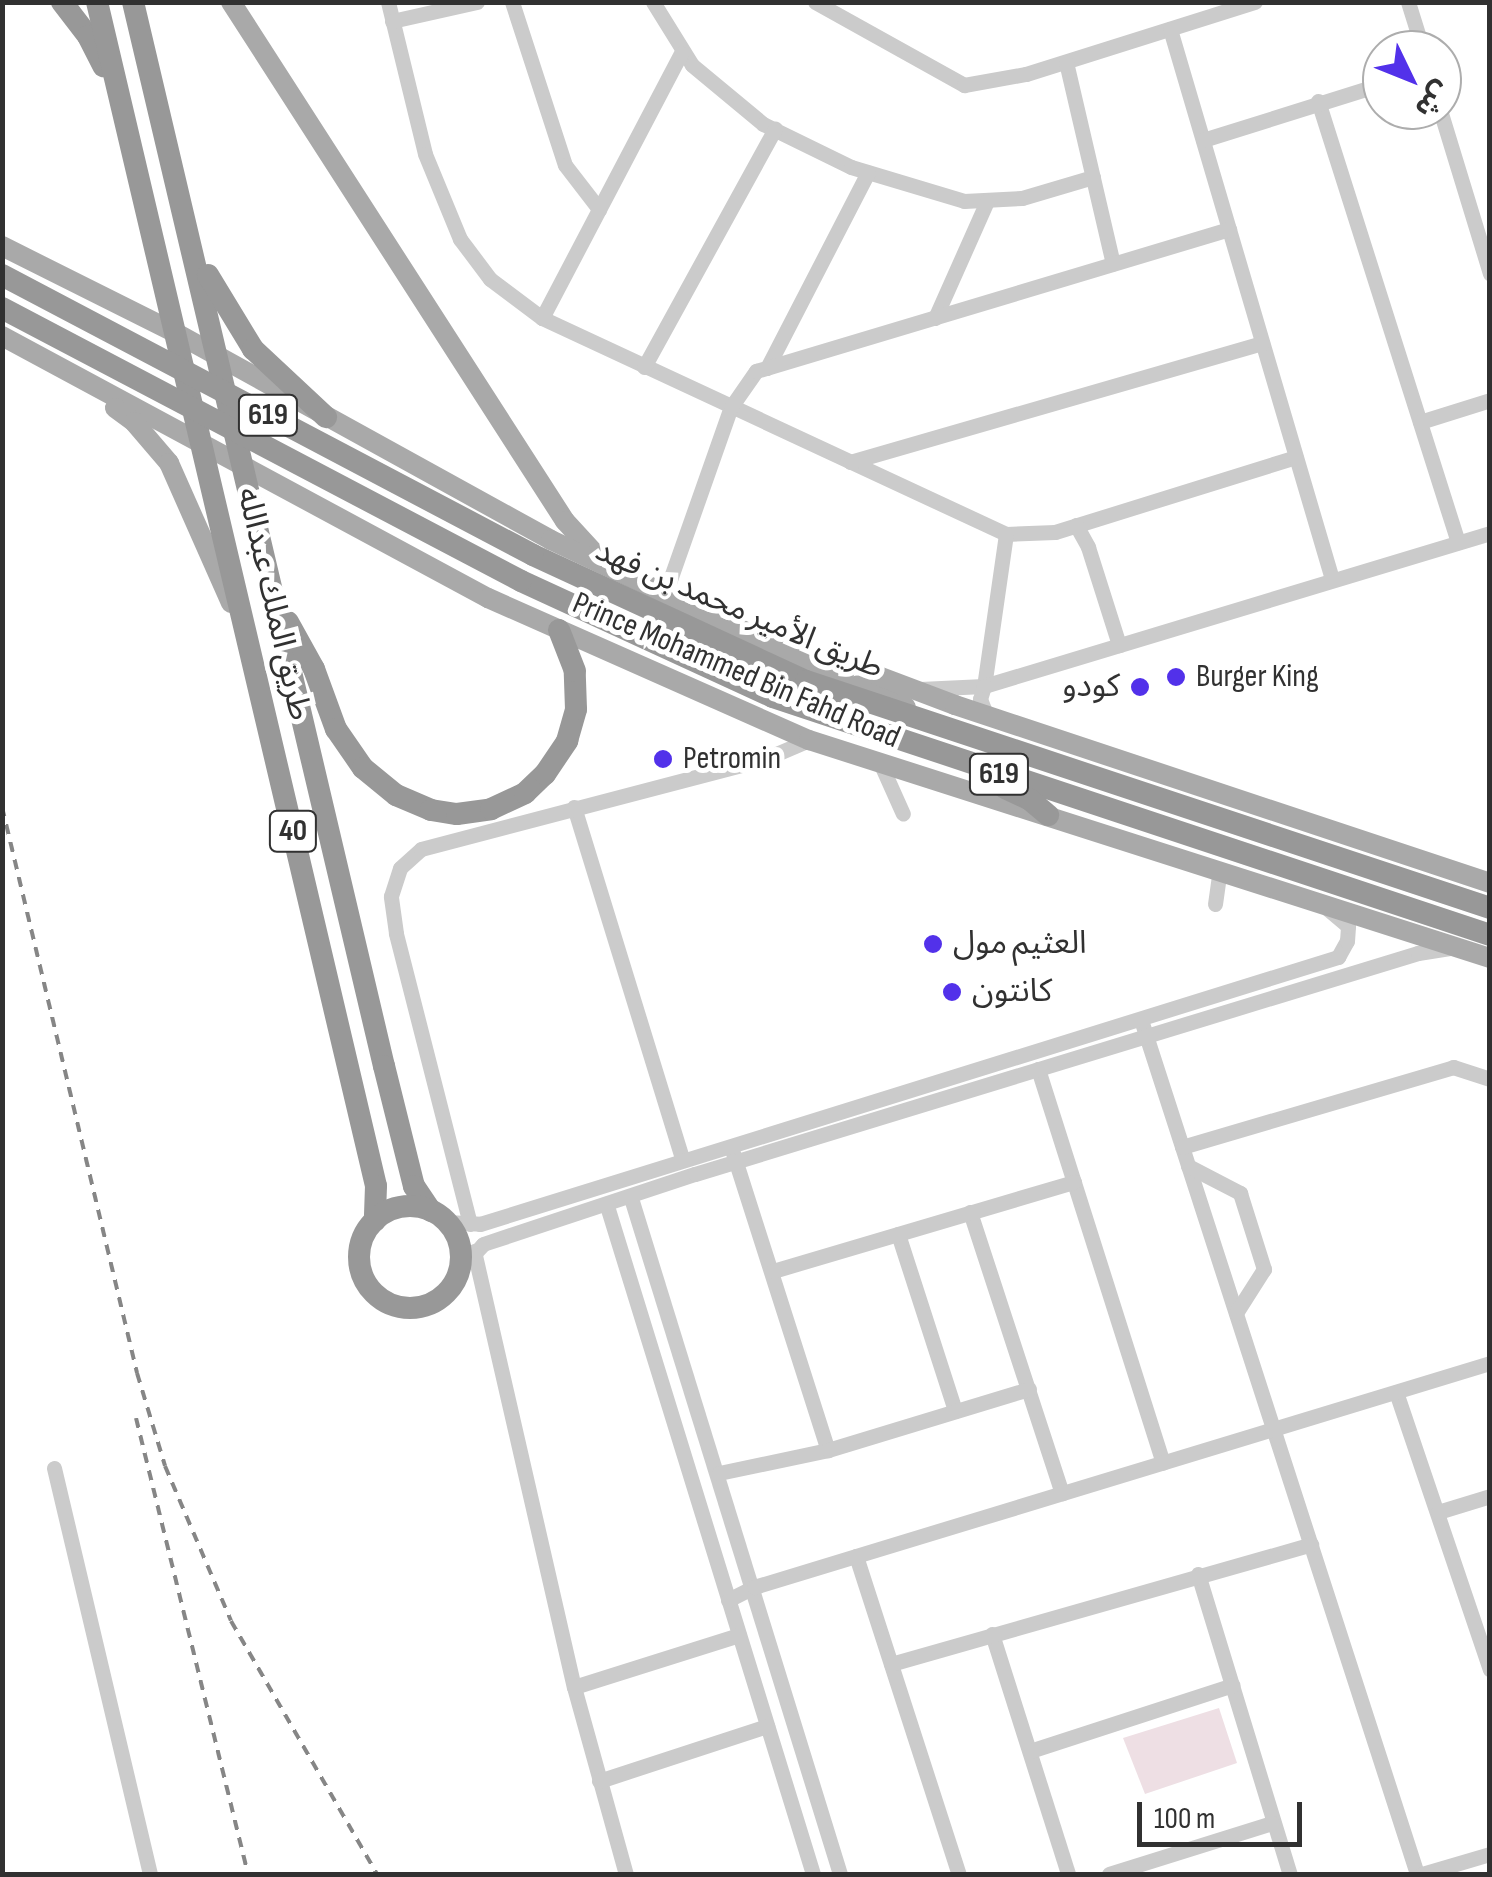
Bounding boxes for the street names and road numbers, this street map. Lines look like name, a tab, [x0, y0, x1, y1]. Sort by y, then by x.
road number: 619	[236, 390, 300, 440]
street label: طريق الملك عبدالله	[228, 484, 318, 724]
street label: طريق الأمير محمد بن فهد	[589, 532, 889, 688]
street label: Prince Mohammed Bin Fahd Road	[567, 585, 905, 757]
road number: 619	[966, 749, 1032, 799]
road number: 40	[268, 806, 318, 856]

